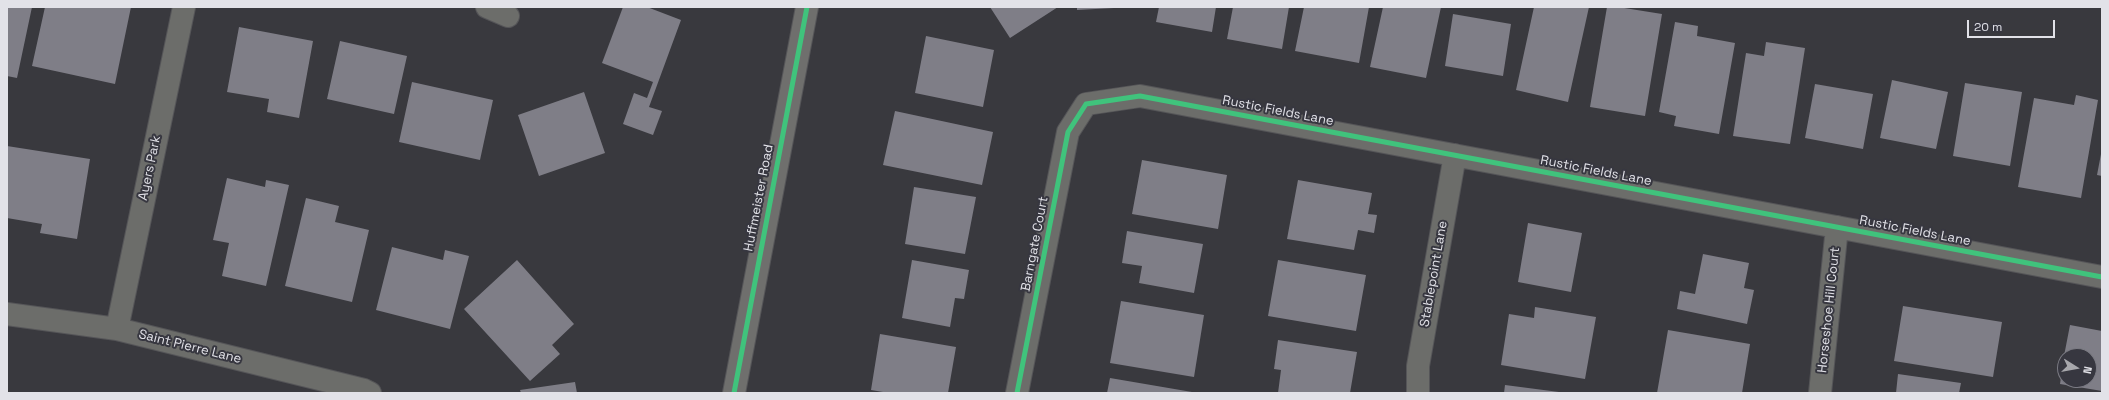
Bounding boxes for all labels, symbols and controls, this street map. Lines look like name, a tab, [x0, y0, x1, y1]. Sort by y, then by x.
scale bar	[1969, 12, 2057, 38]
text: 20 m	[1974, 19, 2002, 35]
street label: Rustic Fields Lane	[1221, 93, 1335, 129]
street label: Ayers Park	[136, 134, 164, 202]
street label: Huffmeister Road	[741, 143, 777, 253]
street label: Rustic Fields Lane	[1539, 153, 1653, 189]
street label: Barngate Court	[1018, 195, 1052, 293]
street label: Rustic Fields Lane	[1858, 213, 1972, 249]
street label: Stablepoint Lane	[1417, 220, 1451, 328]
street label: Horseshoe Hill Court	[1815, 246, 1843, 374]
street label: Saint Pierre Lane	[137, 327, 243, 367]
north arrow	[2057, 348, 2097, 388]
text: N	[2080, 365, 2095, 375]

